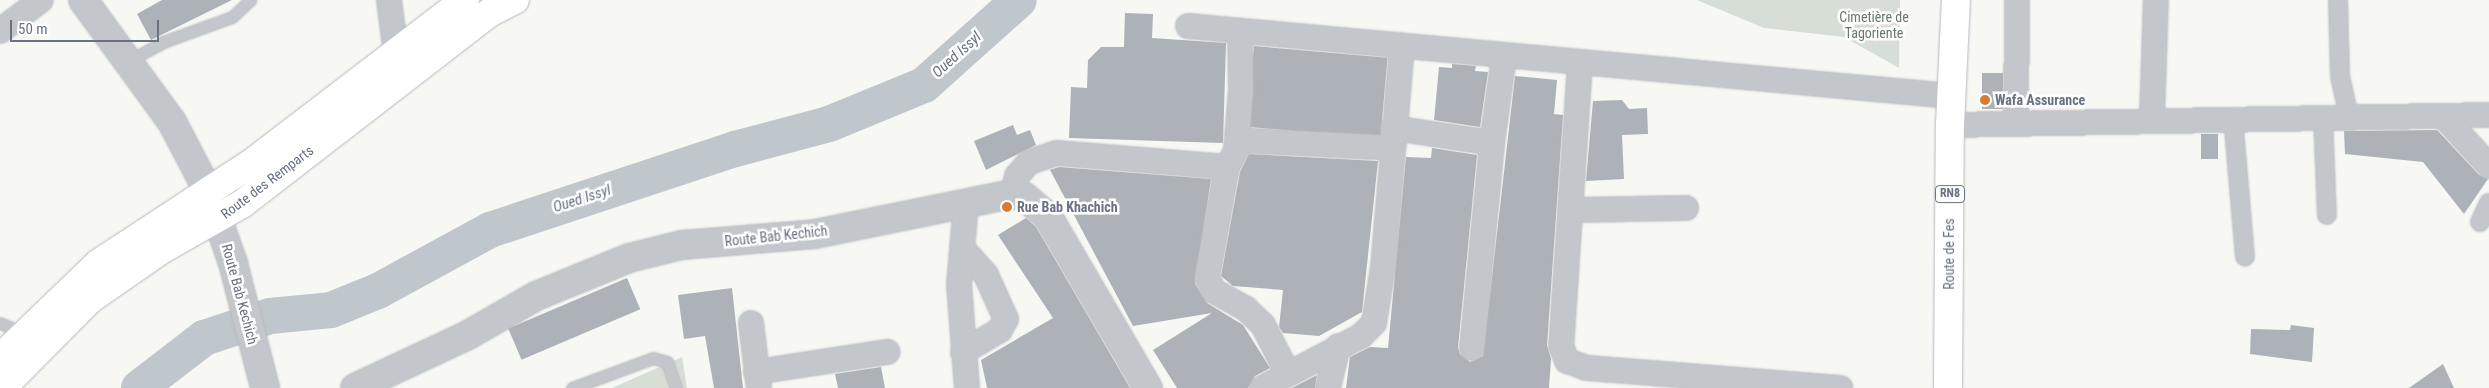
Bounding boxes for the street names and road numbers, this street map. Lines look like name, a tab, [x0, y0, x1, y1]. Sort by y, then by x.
street label: Route des Remparts	[217, 142, 317, 222]
road number: RN8	[1934, 184, 1966, 203]
street label: Route de Fes	[1941, 218, 1957, 290]
street label: Route Bab Kechich	[724, 222, 828, 250]
street label: Route Bab Kechich	[219, 242, 261, 346]

